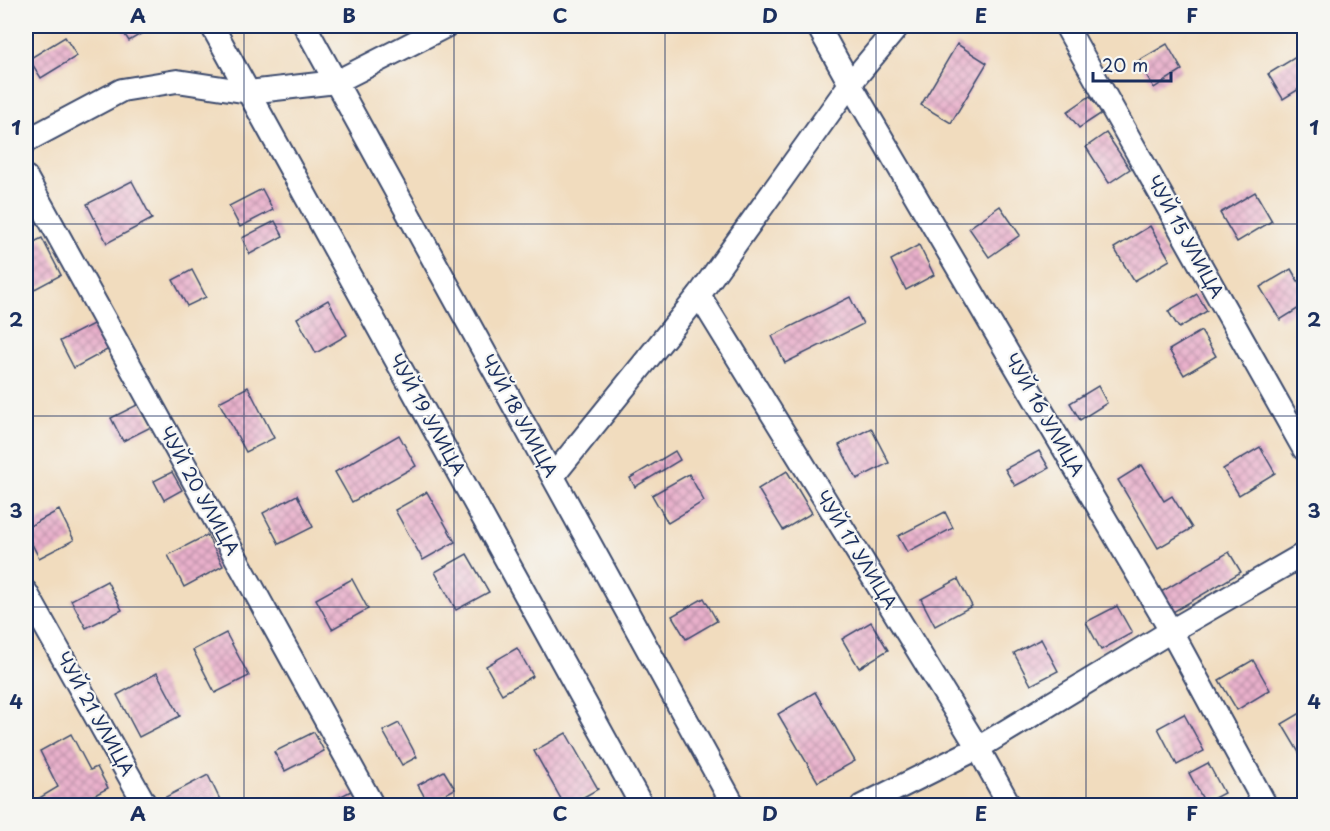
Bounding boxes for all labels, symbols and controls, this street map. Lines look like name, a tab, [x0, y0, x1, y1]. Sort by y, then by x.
text: A	[130, 0, 146, 30]
text: B	[342, 0, 356, 30]
text: C	[552, 0, 568, 30]
text: D	[762, 0, 778, 30]
text: E	[975, 0, 987, 30]
text: F	[1186, 0, 1198, 30]
scale bar	[1093, 45, 1171, 83]
text: 20 m	[1102, 51, 1148, 78]
text: 1	[11, 112, 21, 142]
text: 1	[1309, 112, 1319, 142]
street label: ЧУЙ 15 УЛИЦА	[1141, 170, 1231, 303]
text: 2	[9, 304, 23, 334]
text: 2	[1307, 304, 1321, 334]
street label: ЧУЙ 16 УЛИЦА	[999, 347, 1092, 481]
street label: ЧУЙ 19 УЛИЦА	[384, 348, 473, 481]
street label: ЧУЙ 18 УЛИЦА	[475, 349, 565, 482]
street label: ЧУЙ 20 УЛИЦА	[154, 421, 247, 560]
street label: ЧУЙ 17 УЛИЦА	[810, 485, 905, 614]
text: 3	[9, 495, 23, 525]
text: 3	[1307, 495, 1321, 525]
street label: ЧУЙ 21 УЛИЦА	[51, 646, 142, 781]
text: 4	[9, 686, 23, 716]
text: 4	[1307, 686, 1321, 716]
text: A	[130, 798, 146, 828]
text: B	[342, 798, 356, 828]
text: C	[552, 798, 568, 828]
text: D	[762, 798, 778, 828]
text: E	[975, 798, 987, 828]
text: F	[1186, 798, 1198, 828]

